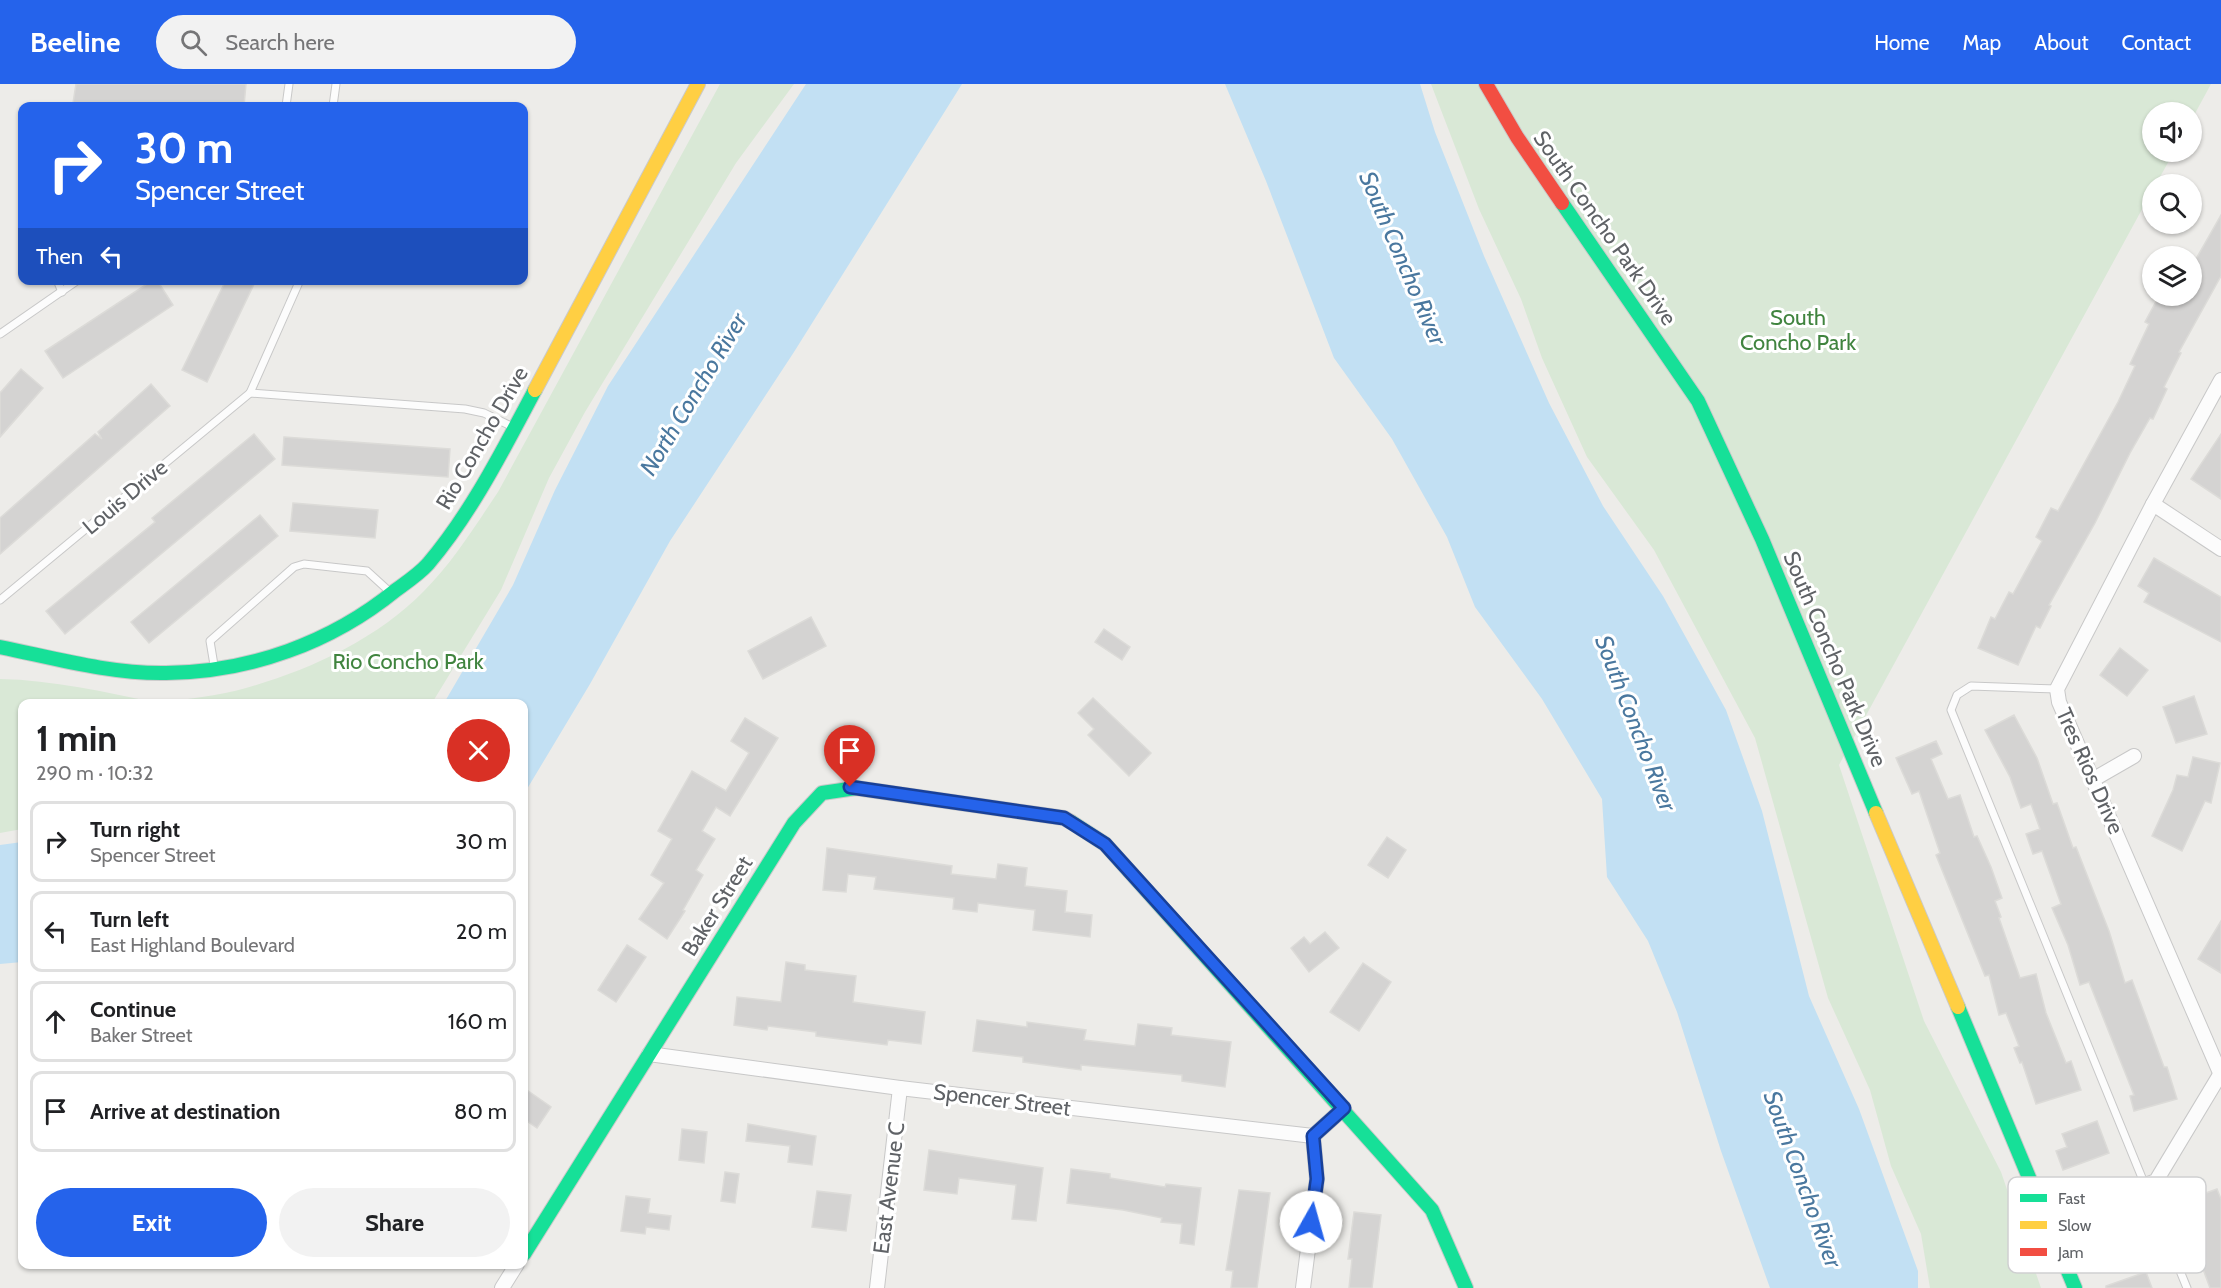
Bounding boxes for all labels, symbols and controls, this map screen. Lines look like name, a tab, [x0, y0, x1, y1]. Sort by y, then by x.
search box	[156, 15, 576, 69]
text: Beeline	[30, 25, 120, 59]
icon: search	[177, 26, 210, 59]
text: Search here	[225, 29, 335, 56]
text: Home	[1874, 30, 1930, 55]
text: Map	[1963, 30, 2001, 55]
text: About	[2034, 30, 2088, 55]
text: Contact	[2121, 30, 2191, 55]
map controls	[2142, 102, 2202, 306]
button: sound	[2142, 102, 2202, 162]
text: 30 m	[135, 122, 233, 174]
icon: right	[36, 126, 114, 204]
street label: South Concho Park Drive	[1528, 126, 1682, 330]
water label: South Concho River	[1353, 167, 1453, 351]
text: Spencer Street	[135, 174, 304, 207]
button: search	[2142, 174, 2202, 234]
icon: left	[95, 240, 128, 273]
text: Then	[36, 243, 83, 270]
button: layers	[2142, 246, 2202, 306]
park label: South Concho Park	[1740, 304, 1856, 356]
water label: North Concho River	[633, 306, 754, 480]
street label: Rio Concho Drive	[430, 362, 534, 514]
street label: Louis Drive	[77, 454, 173, 540]
street label: South Concho Park Drive	[1777, 547, 1893, 771]
water label: South Concho River	[1589, 631, 1683, 817]
park label: Rio Concho Park	[332, 648, 484, 675]
street label: Tres Rios Drive	[2050, 704, 2130, 838]
text: 1 min	[36, 716, 117, 760]
button: close	[447, 719, 510, 782]
pin	[824, 725, 875, 787]
icon: arrive	[833, 734, 866, 767]
text: 290 m · 10:32	[36, 761, 154, 785]
text: Turn right	[90, 816, 180, 843]
icon: right	[39, 825, 72, 858]
text: 30 m	[455, 828, 507, 855]
text: Spencer Street	[90, 843, 216, 867]
street label: Baker Street	[676, 851, 759, 961]
text: Turn left	[90, 906, 169, 933]
icon: left	[39, 915, 72, 948]
text: 20 m	[456, 918, 507, 945]
text: East Highland Boulevard	[90, 933, 295, 957]
text: Continue	[90, 996, 176, 1023]
icon: ahead	[39, 1005, 72, 1038]
text: 160 m	[448, 1008, 507, 1035]
text: Baker Street	[90, 1023, 193, 1047]
street label: Spencer Street	[932, 1078, 1073, 1122]
water label: South Concho River	[1758, 1087, 1849, 1273]
icon: arrive	[39, 1095, 72, 1128]
text: Arrive at destination	[90, 1098, 280, 1125]
text: 80 m	[454, 1098, 507, 1125]
street label: East Avenue C	[868, 1121, 910, 1255]
legend	[2008, 1177, 2206, 1273]
button: Exit	[36, 1188, 267, 1257]
button: Share	[279, 1188, 510, 1257]
text: Fast	[2058, 1189, 2086, 1208]
position arrow	[1279, 1190, 1343, 1254]
text: Slow	[2058, 1216, 2092, 1235]
text: Jam	[2057, 1243, 2084, 1262]

